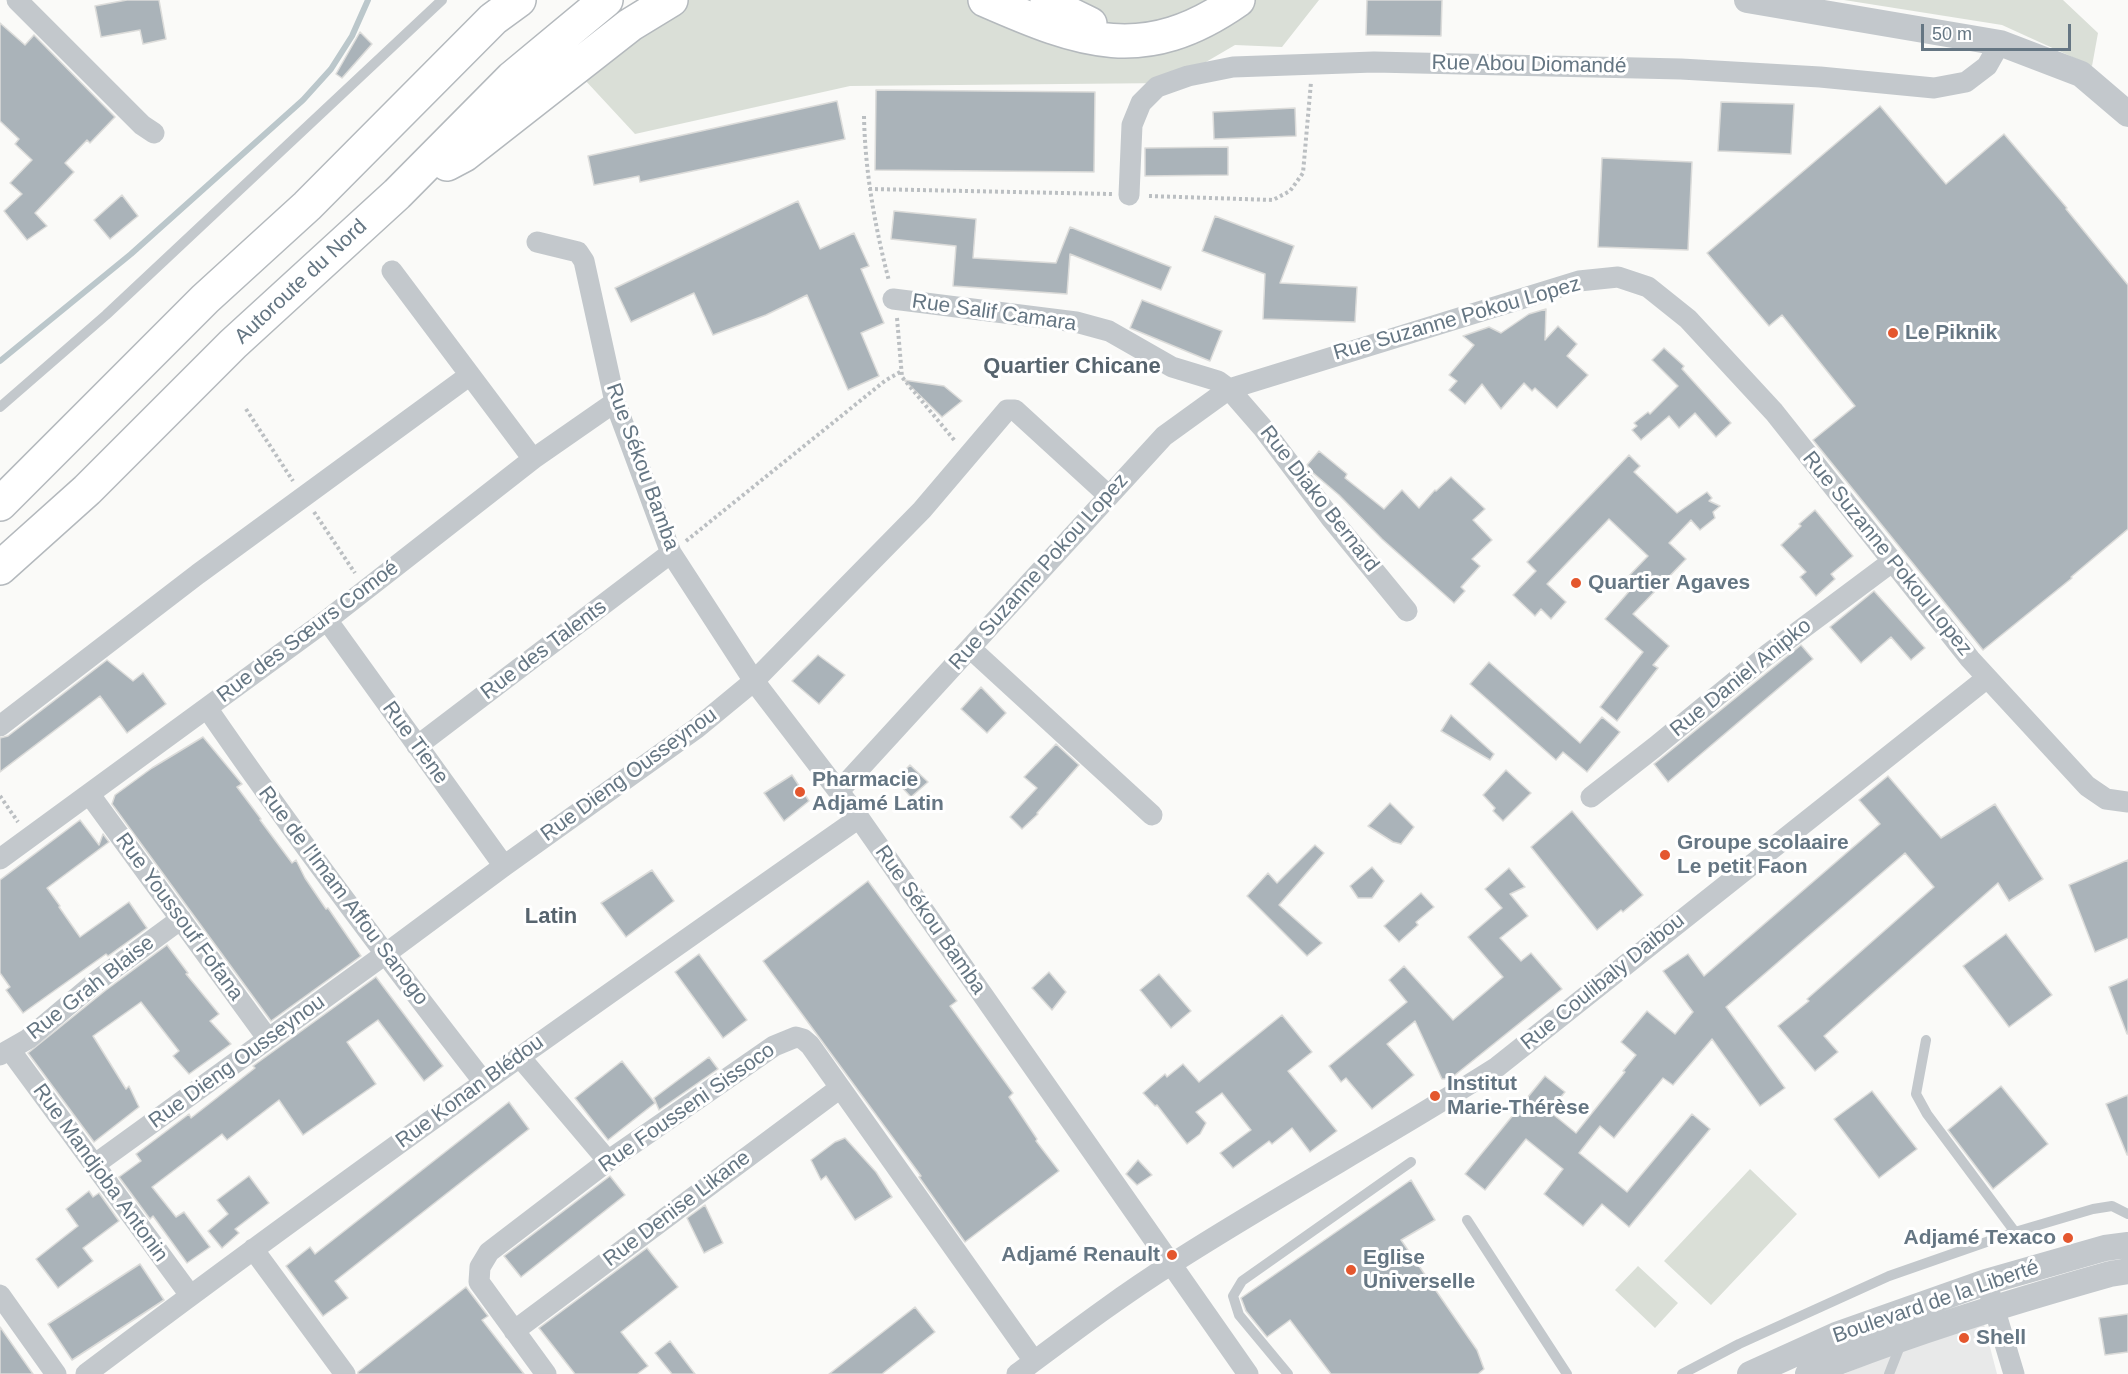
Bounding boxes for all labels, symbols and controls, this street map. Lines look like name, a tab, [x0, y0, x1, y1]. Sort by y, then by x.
scale bar	[1924, 12, 2074, 50]
text: 50 m	[1932, 24, 1972, 44]
street label: Rue Abou Diomandé	[1431, 51, 1627, 79]
street label: Autoroute du Nord	[230, 214, 372, 350]
street label: Rue Suzanne Pokou Lopez	[1331, 272, 1583, 366]
street label: Rue Salif Camara	[910, 289, 1078, 337]
place label: Le Piknik	[1905, 320, 1997, 346]
marker: Le Piknik	[1886, 326, 1900, 340]
district label: Quartier Chicane	[983, 354, 1161, 380]
street label: Rue Sékou Bamba	[600, 380, 684, 554]
street label: Rue Diako Bernard	[1254, 421, 1384, 577]
street label: Rue Suzanne Pokou Lopez	[1797, 447, 1977, 661]
street label: Rue Suzanne Pokou Lopez	[944, 469, 1134, 675]
street label: Rue des Sœurs Comoé	[212, 556, 404, 708]
place label: Quartier Agaves	[1588, 570, 1750, 596]
marker: Quartier Agaves	[1569, 576, 1583, 590]
street label: Rue des Talents	[476, 595, 612, 705]
street label: Rue Daniel Anipko	[1665, 613, 1817, 743]
street label: Rue Tiene	[377, 697, 453, 789]
street label: Rue Dieng Ousseynou	[536, 703, 722, 847]
place label: Pharmacie Adjamé Latin	[812, 767, 944, 817]
street label: Rue de l'Imam Affou Sanogo	[252, 782, 434, 1010]
marker: Pharmacie Adjamé Latin	[793, 785, 807, 799]
street label: Rue Youssouf Fofana	[110, 828, 248, 1006]
place label: Groupe scolaaire Le petit Faon	[1677, 830, 1849, 880]
street label: Rue Sékou Bamba	[869, 841, 991, 999]
marker: Groupe scolaaire Le petit Faon	[1658, 848, 1672, 862]
district label: Latin	[525, 904, 577, 930]
street label: Rue Coulibaly Daibou	[1516, 908, 1690, 1056]
street label: Rue Grah Blaise	[23, 931, 159, 1045]
street label: Rue Dieng Ousseynou	[144, 990, 330, 1134]
street label: Rue Konan Blédou	[391, 1030, 549, 1154]
street label: Rue Fousseni Sissoco	[594, 1038, 780, 1178]
place label: Institut Marie-Thérèse	[1447, 1071, 1589, 1121]
street label: Rue Mandjoba Antonin	[27, 1079, 173, 1267]
marker: Institut Marie-Thérèse	[1428, 1089, 1442, 1103]
street label: Rue Denise Likane	[599, 1146, 755, 1272]
place label: Adjamé Texaco	[1903, 1225, 2056, 1251]
marker: Adjamé Texaco	[2061, 1231, 2075, 1245]
place label: Adjamé Renault	[1001, 1242, 1160, 1268]
place label: Eglise Universelle	[1363, 1245, 1475, 1295]
marker: Adjamé Renault	[1165, 1248, 1179, 1262]
street label: Boulevard de la Liberté	[1830, 1255, 2042, 1349]
marker: Eglise Universelle	[1344, 1263, 1358, 1277]
place label: Shell	[1976, 1325, 2026, 1351]
marker: Shell	[1957, 1331, 1971, 1345]

